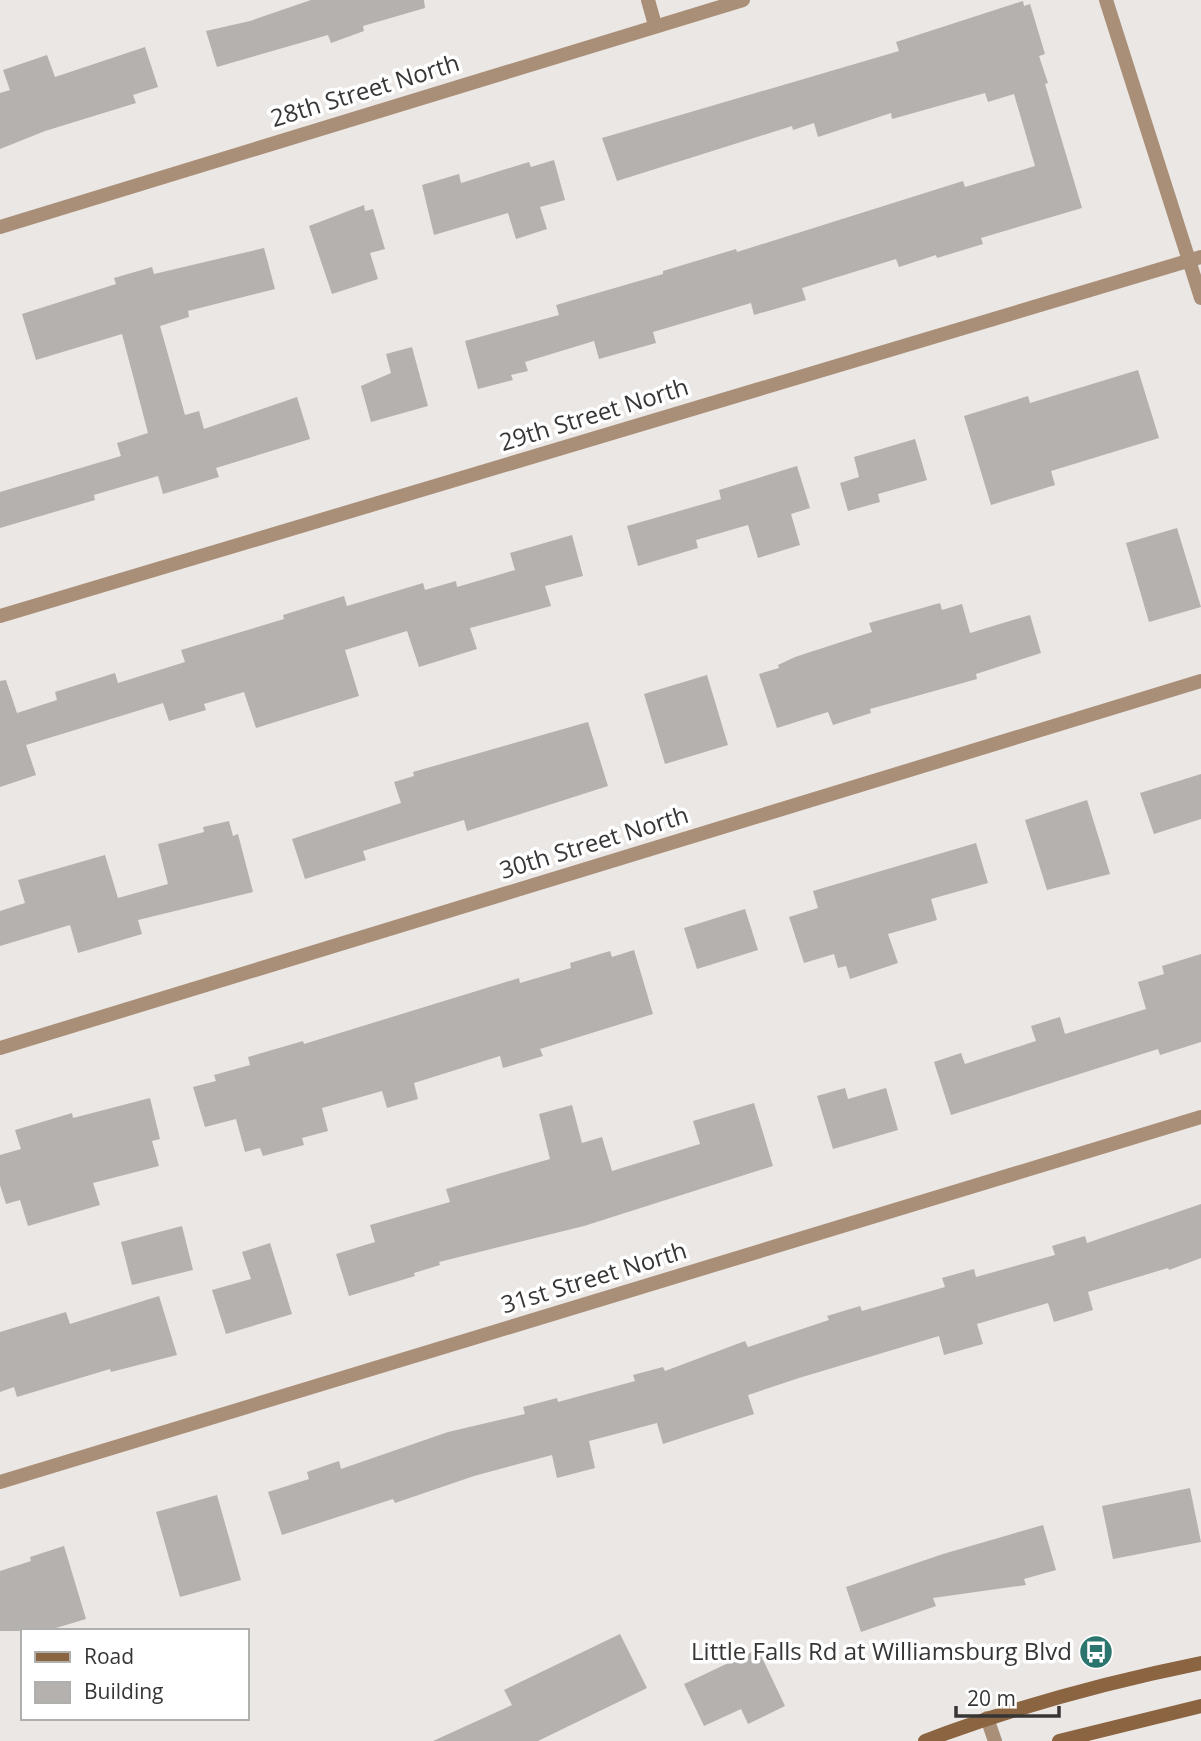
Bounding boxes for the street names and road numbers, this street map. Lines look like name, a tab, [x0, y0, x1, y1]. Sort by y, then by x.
street label: 28th Street North	[266, 45, 463, 134]
street label: 29th Street North	[495, 369, 692, 458]
street label: 30th Street North	[495, 797, 692, 886]
street label: 31st Street North	[497, 1233, 690, 1320]

